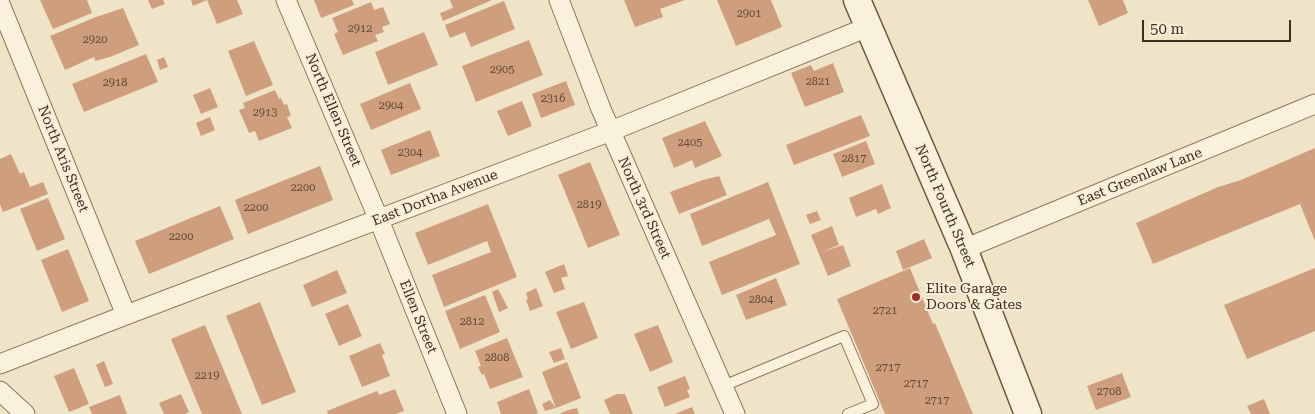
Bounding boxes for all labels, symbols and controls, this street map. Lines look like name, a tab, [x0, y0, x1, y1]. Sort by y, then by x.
house number: 2901	[737, 7, 761, 21]
scale bar	[1145, 10, 1294, 42]
text: 50 m	[1150, 20, 1184, 38]
house number: 2912	[348, 22, 372, 36]
house number: 2920	[83, 33, 107, 47]
street label: North Ellen Street	[302, 51, 364, 169]
house number: 2905	[490, 63, 514, 77]
house number: 2821	[806, 75, 830, 89]
house number: 2918	[103, 76, 127, 90]
house number: 2316	[541, 92, 565, 106]
house number: 2904	[379, 99, 403, 113]
street label: North Aris Street	[34, 103, 92, 215]
house number: 2913	[253, 106, 277, 120]
house number: 2405	[678, 136, 702, 150]
street label: North Fourth Street	[911, 142, 979, 270]
street label: East Greenlaw Lane	[1075, 144, 1205, 210]
house number: 2304	[398, 146, 422, 160]
house number: 2817	[842, 152, 866, 166]
street label: North 3rd Street	[614, 155, 674, 261]
street label: East Dortha Avenue	[370, 166, 500, 230]
house number: 2200	[291, 181, 315, 195]
house number: 2819	[577, 198, 601, 212]
house number: 2200	[244, 201, 268, 215]
house number: 2200	[169, 230, 193, 244]
street label: Ellen Street	[396, 278, 440, 356]
place label: Elite Garage Doors & Gates	[926, 281, 1022, 314]
marker: Elite Garage Doors & Gates	[910, 291, 922, 303]
house number: 2804	[749, 293, 773, 307]
house number: 2721	[873, 304, 897, 318]
house number: 2812	[460, 315, 484, 329]
house number: 2808	[485, 351, 509, 365]
house number: 2717	[876, 361, 900, 375]
house number: 2219	[195, 369, 219, 383]
house number: 2717	[904, 377, 928, 391]
house number: 2708	[1097, 385, 1121, 399]
house number: 2717	[925, 394, 949, 408]

